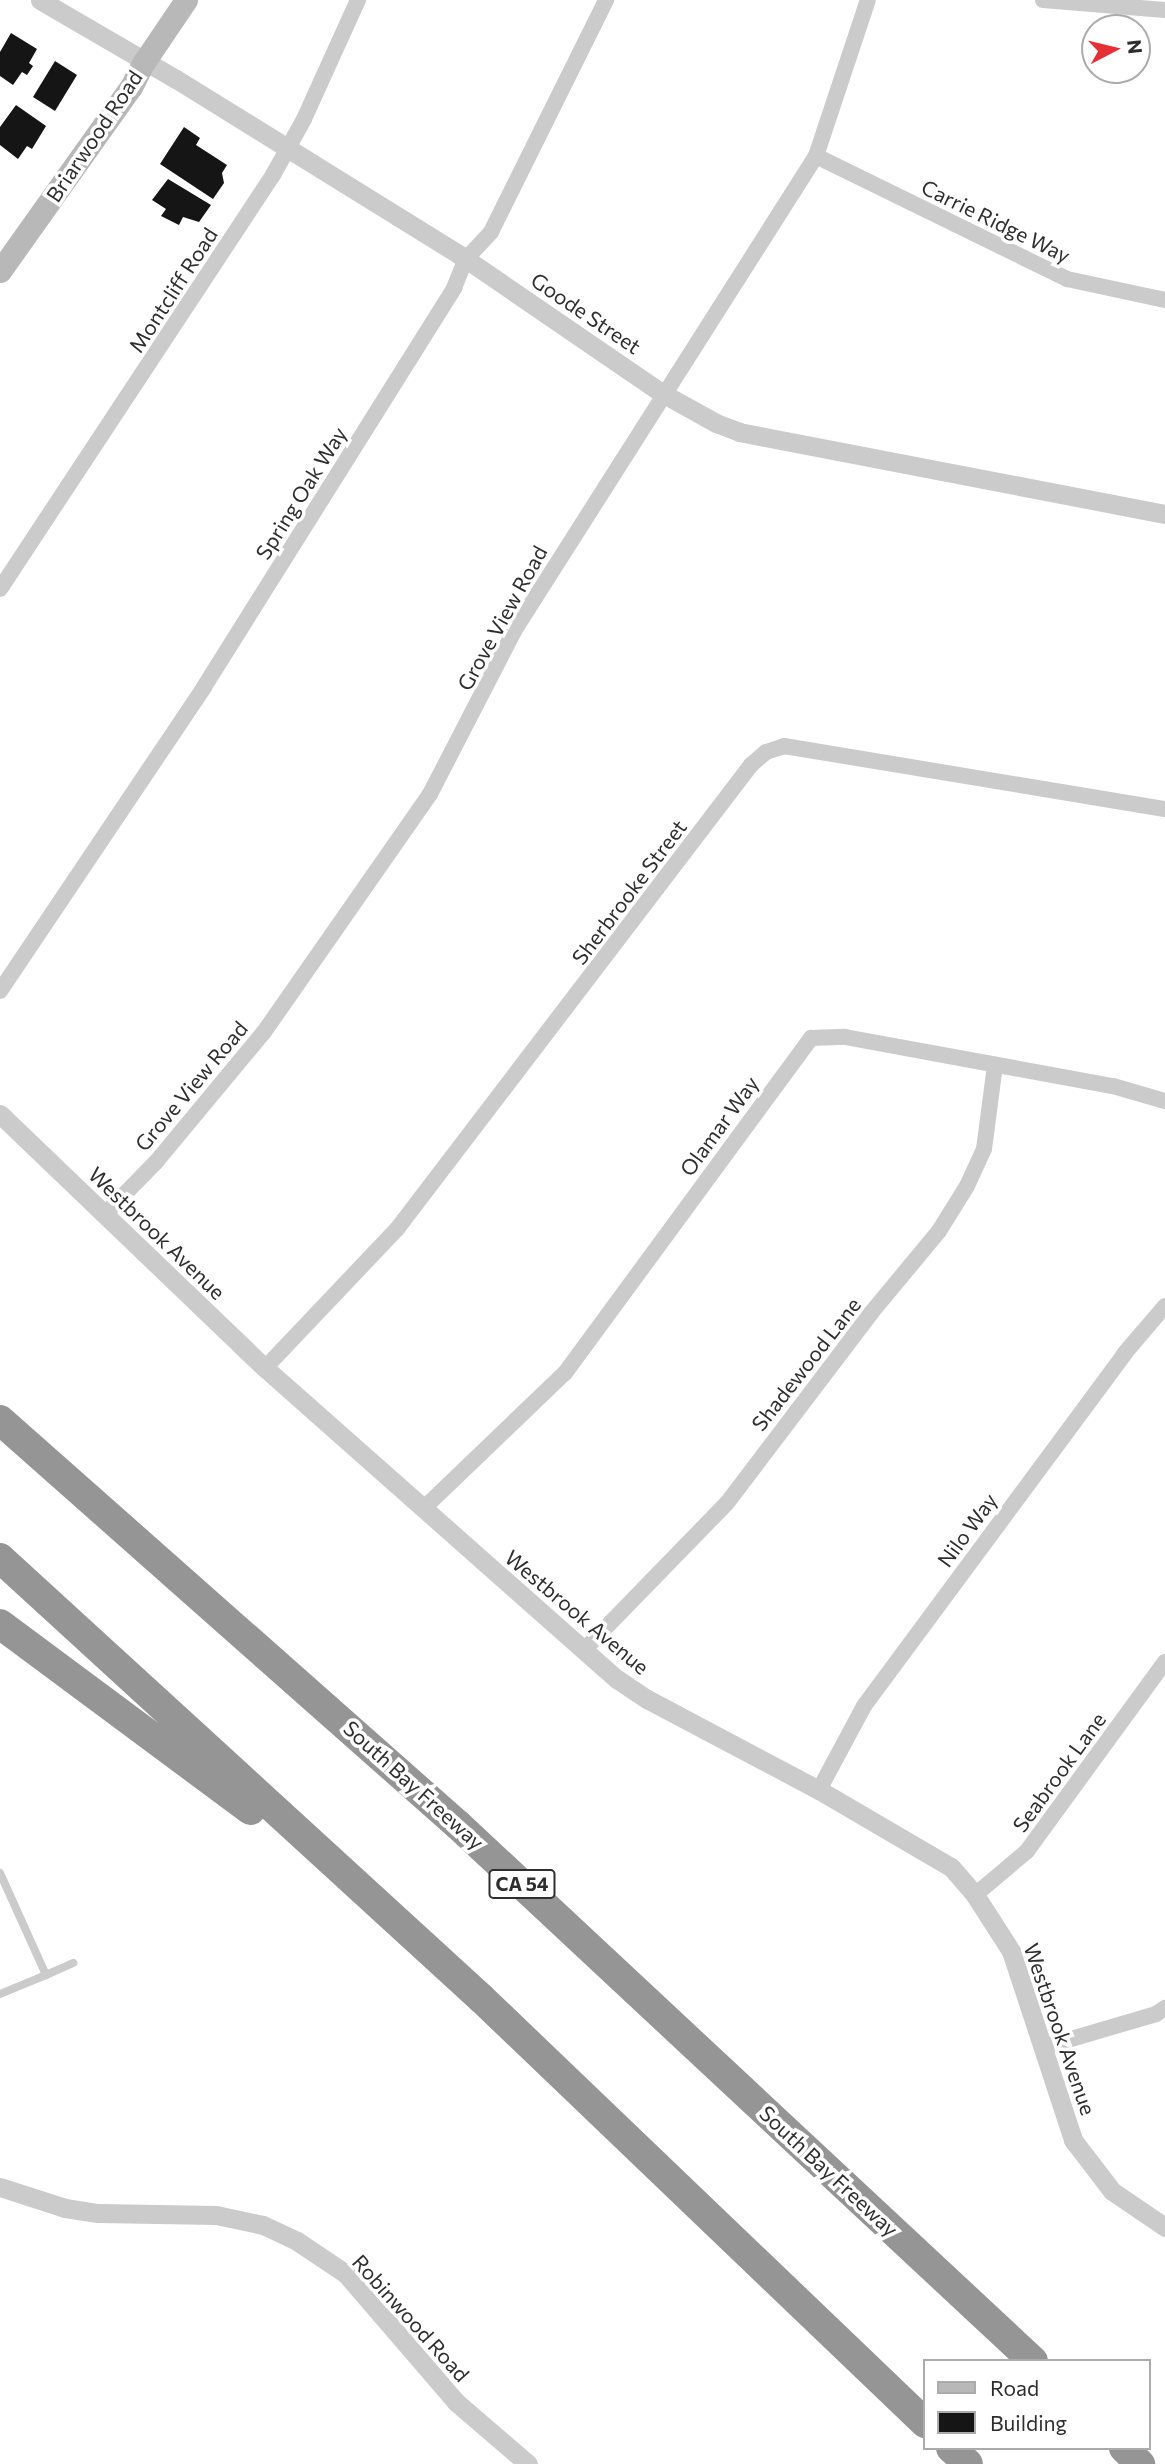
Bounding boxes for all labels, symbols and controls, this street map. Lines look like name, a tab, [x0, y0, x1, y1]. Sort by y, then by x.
north arrow	[1081, 14, 1151, 84]
text: N	[1123, 38, 1148, 55]
street label: Briarwood Road	[41, 65, 147, 207]
street label: Carrie Ridge Way	[917, 174, 1075, 268]
street label: Montcliff Road	[123, 223, 223, 357]
street label: Goode Street	[526, 267, 646, 359]
street label: Spring Oak Way	[250, 422, 352, 564]
street label: Grove View Road	[452, 541, 552, 695]
street label: Sherbrooke Street	[566, 815, 692, 969]
street label: Grove View Road	[129, 1016, 253, 1156]
street label: Olamar Way	[674, 1071, 764, 1181]
street label: Westbrook Avenue	[83, 1161, 231, 1305]
street label: Shadewood Lane	[746, 1292, 866, 1436]
street label: Nilo Way	[932, 1488, 1002, 1572]
street label: Westbrook Avenue	[500, 1544, 654, 1680]
street label: Seabrook Lane	[1007, 1707, 1111, 1837]
street label: South Bay Freeway	[339, 1715, 489, 1855]
road number: CA 54	[487, 1868, 557, 1900]
street label: Westbrook Avenue	[1019, 1940, 1101, 2118]
street label: South Bay Freeway	[754, 2100, 904, 2242]
street label: Robinwood Road	[347, 2249, 475, 2387]
legend	[923, 2359, 1151, 2450]
text: Road	[990, 2375, 1039, 2400]
text: Building	[990, 2410, 1067, 2435]

